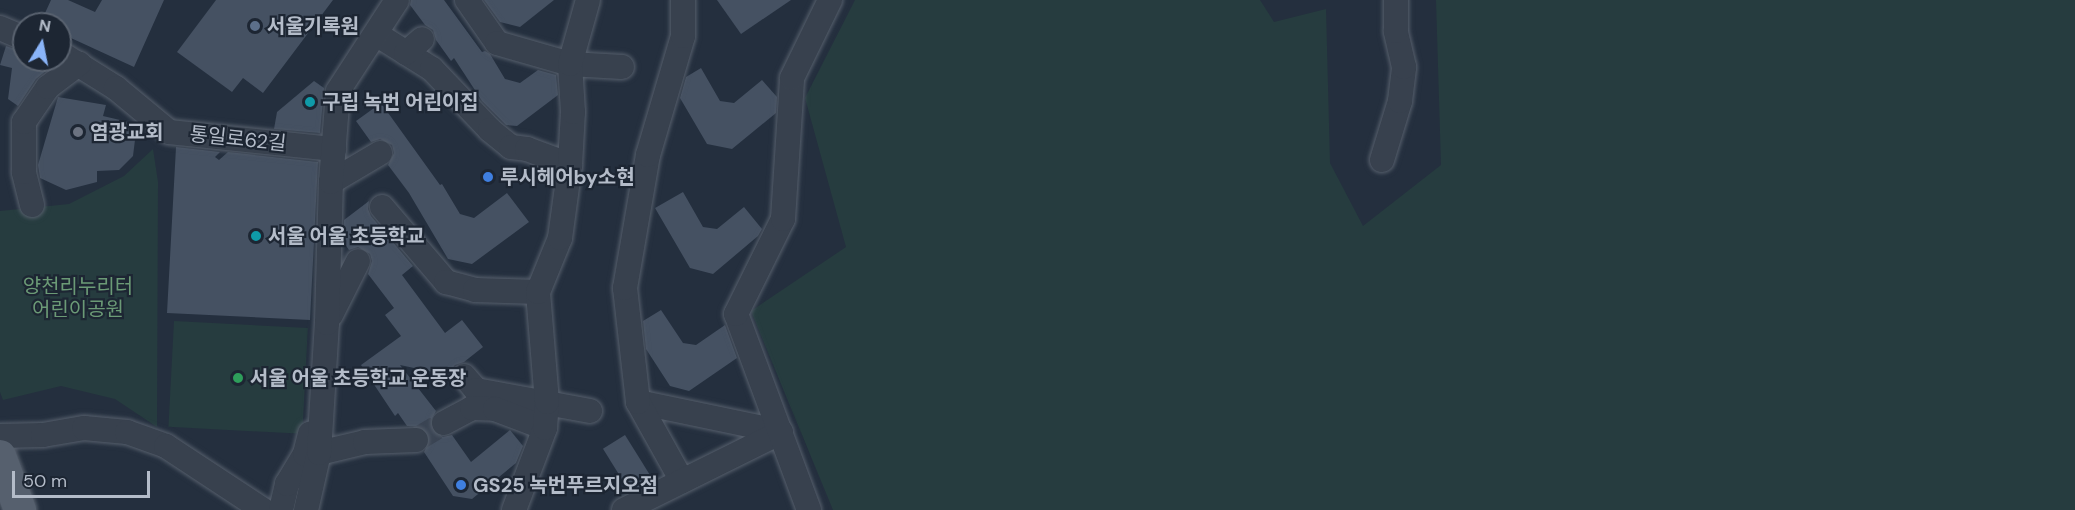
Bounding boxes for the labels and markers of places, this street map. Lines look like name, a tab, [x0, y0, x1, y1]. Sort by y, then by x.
place label: 서울기록원	[267, 14, 359, 38]
marker: 서울기록원	[248, 19, 262, 33]
place label: 구립 녹번 어린이집	[322, 90, 479, 114]
marker: 구립 녹번 어린이집	[303, 95, 317, 109]
place label: 염광교회	[90, 120, 164, 144]
marker: 염광교회	[71, 125, 85, 139]
place label: 루시헤어by소현	[500, 165, 635, 189]
marker: 루시헤어by소현	[481, 170, 495, 184]
place label: 서울 어울 초등학교	[268, 224, 425, 248]
marker: 서울 어울 초등학교	[249, 229, 263, 243]
place label: 서울 어울 초등학교 운동장	[250, 366, 466, 390]
marker: 서울 어울 초등학교 운동장	[231, 371, 245, 385]
place label: GS25 녹번푸르지오점	[473, 473, 658, 497]
marker: GS25 녹번푸르지오점	[454, 478, 468, 492]

